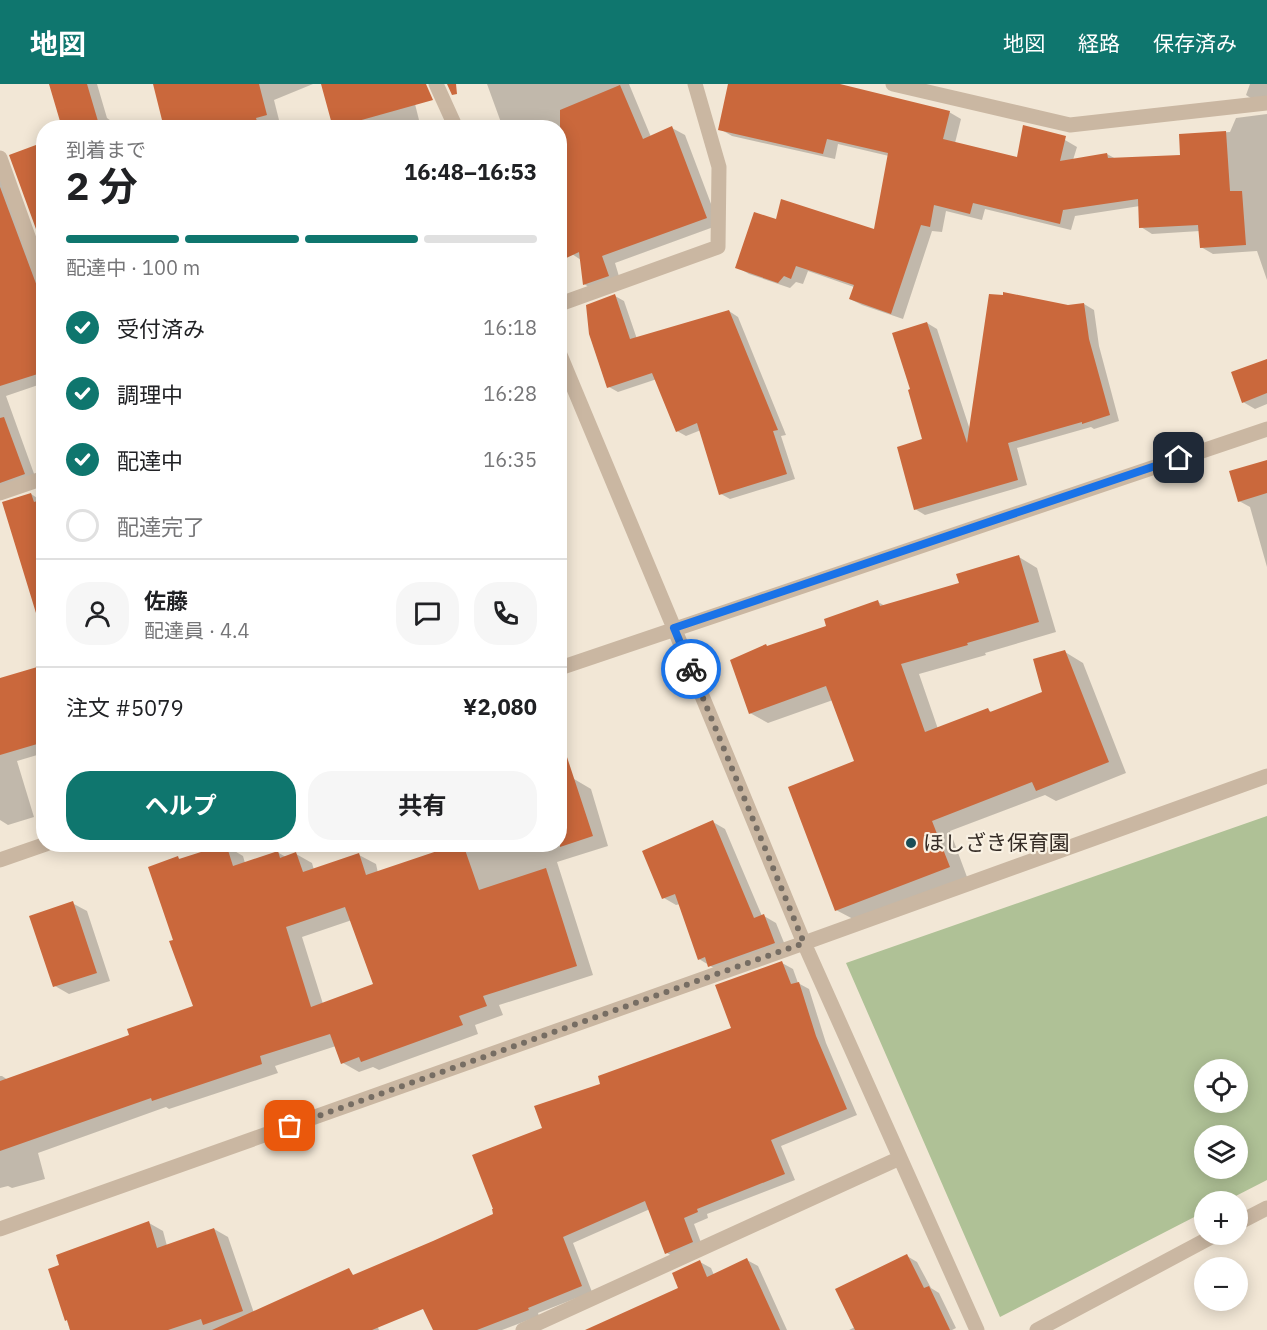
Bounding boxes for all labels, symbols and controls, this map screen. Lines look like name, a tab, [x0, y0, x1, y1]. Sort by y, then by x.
text: 地図	[30, 25, 86, 62]
text: 地図	[1003, 29, 1045, 57]
text: 経路	[1078, 29, 1120, 57]
text: 保存済み	[1153, 29, 1237, 57]
text: 到着まで	[66, 136, 146, 163]
text: 16:48–16:53	[404, 157, 537, 186]
text: 2 分	[66, 160, 138, 211]
text: 配達中 · 100 m	[66, 254, 200, 281]
icon: check	[66, 311, 99, 344]
text: 受付済み	[117, 314, 205, 343]
text: 16:18	[483, 314, 537, 341]
icon: check	[66, 377, 99, 410]
text: 調理中	[117, 380, 183, 409]
text: 16:28	[483, 380, 537, 407]
pin	[1153, 432, 1204, 483]
icon: home	[1162, 441, 1195, 474]
icon: check	[66, 443, 99, 476]
text: 配達中	[117, 446, 183, 475]
text: 16:35	[483, 446, 537, 473]
text: 配達完了	[117, 512, 205, 541]
button: person	[66, 582, 129, 645]
button: chat	[396, 582, 459, 645]
button: phone	[474, 582, 537, 645]
text: 佐藤	[144, 586, 188, 615]
text: 配達員 · 4.4	[144, 617, 249, 644]
courier	[661, 639, 721, 699]
icon: bike	[675, 653, 708, 686]
text: ¥2,080	[463, 692, 537, 721]
text: 注文 #5079	[66, 693, 184, 722]
button: ヘルプ	[66, 771, 296, 840]
button: 共有	[308, 771, 537, 840]
place label: ほしざき保育園	[923, 828, 1070, 856]
marker: ほしざき保育園	[904, 836, 918, 850]
map controls	[1194, 1059, 1248, 1311]
button: locate	[1194, 1059, 1248, 1113]
pin	[264, 1100, 315, 1151]
icon: bag	[273, 1109, 306, 1142]
button: layers	[1194, 1125, 1248, 1179]
button: +	[1194, 1191, 1248, 1245]
button: −	[1194, 1257, 1248, 1311]

